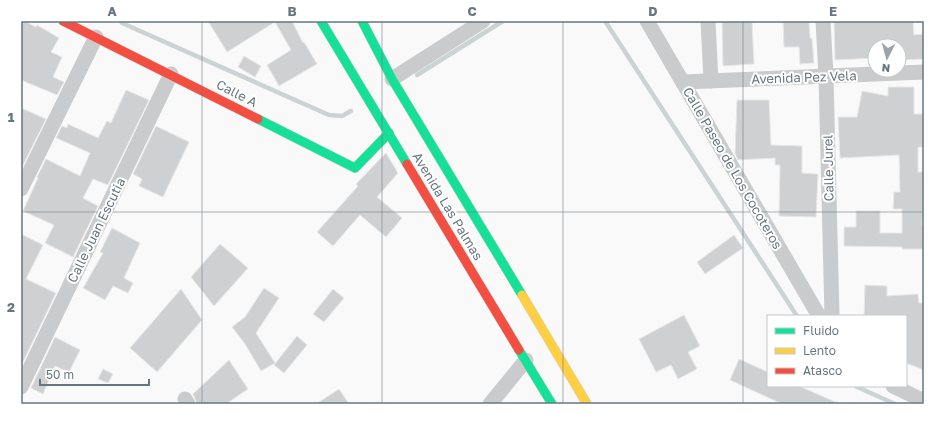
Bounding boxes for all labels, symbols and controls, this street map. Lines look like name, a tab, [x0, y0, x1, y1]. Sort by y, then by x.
text: A	[107, 3, 117, 19]
text: B	[287, 3, 297, 19]
text: C	[467, 3, 477, 19]
text: D	[648, 3, 658, 19]
text: E	[829, 3, 837, 19]
north arrow	[867, 38, 907, 78]
text: N	[881, 62, 891, 75]
street label: Avenida Pez Vela	[751, 67, 857, 87]
street label: Calle A	[214, 76, 260, 110]
street label: Calle Paseo de Los Cocoteros	[680, 84, 786, 252]
text: 1	[8, 109, 15, 125]
street label: Calle Jurel	[819, 134, 837, 202]
street label: Avenida Las Palmas	[409, 149, 487, 263]
street label: Calle Juan Escutia	[64, 175, 128, 285]
text: 2	[7, 299, 15, 315]
legend	[767, 315, 907, 387]
text: Fluido	[803, 323, 839, 338]
text: Lento	[803, 343, 836, 358]
scale bar	[40, 361, 149, 387]
text: Atasco	[803, 363, 842, 378]
text: 50 m	[46, 367, 74, 382]

